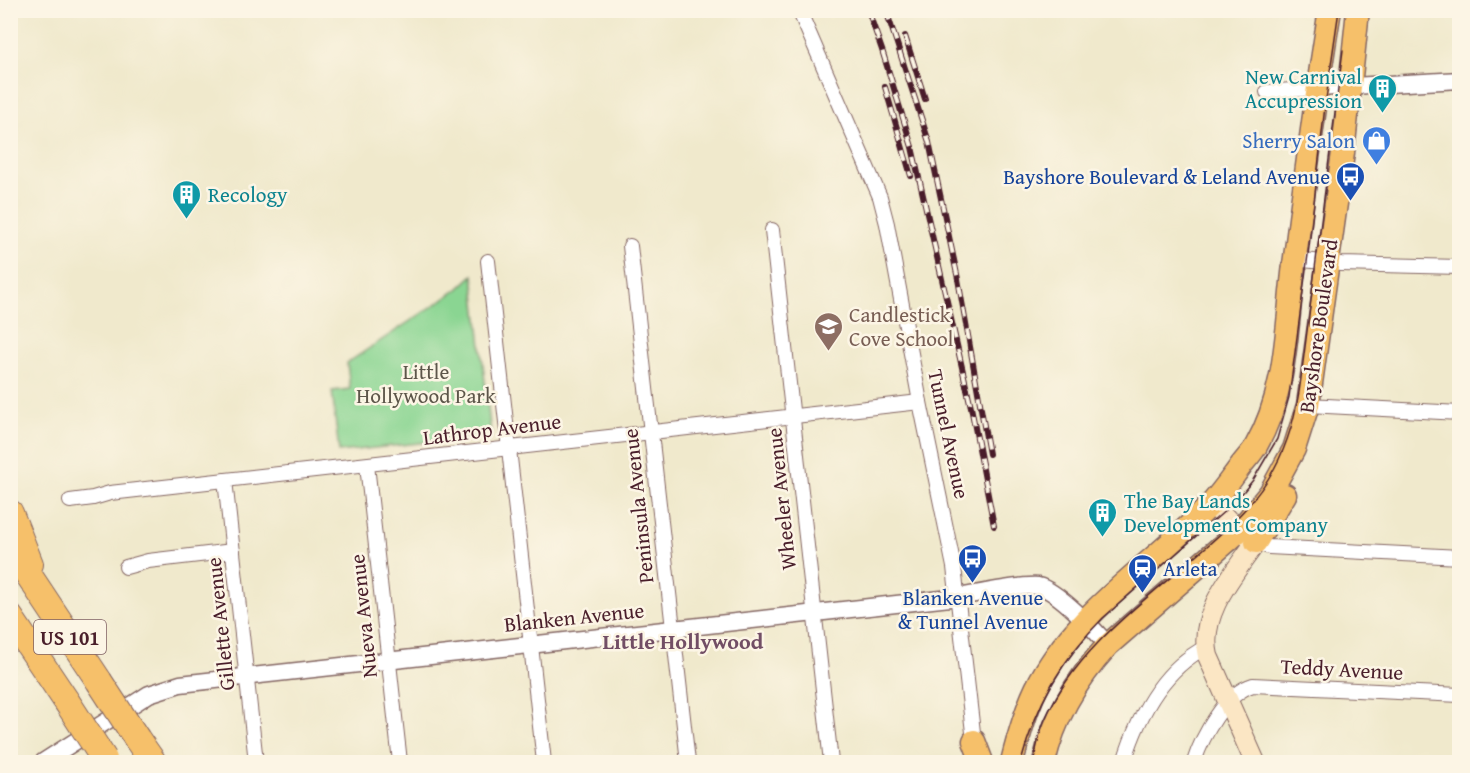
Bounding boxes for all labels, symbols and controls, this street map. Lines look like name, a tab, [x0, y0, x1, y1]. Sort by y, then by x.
place label: New Carnival Accupression	[1245, 61, 1362, 116]
building icon: New Carnival Accupression	[1367, 72, 1399, 114]
shop icon: Sherry Salon	[1360, 124, 1392, 166]
place label: Sherry Salon	[1242, 125, 1355, 156]
bus stop icon: Bayshore Boulevard & Leland Avenue	[1335, 160, 1367, 202]
place label: Bayshore Boulevard & Leland Avenue	[1003, 161, 1330, 192]
building icon: Recology	[171, 178, 203, 220]
place label: Recology	[208, 179, 288, 210]
street label: Bayshore Boulevard	[1290, 236, 1346, 415]
place label: Candlestick Cove School	[849, 299, 954, 354]
school or university icon: Candlestick Cove School	[812, 310, 844, 352]
park label: Little Hollywood Park	[356, 356, 496, 411]
street label: Tunnel Avenue	[920, 366, 978, 502]
street label: Lathrop Avenue	[421, 405, 563, 453]
street label: Wheeler Avenue	[758, 426, 804, 572]
street label: Peninsula Avenue	[614, 427, 662, 585]
place label: The Bay Lands Development Company	[1124, 485, 1329, 540]
building icon: The Bay Lands Development Company	[1087, 496, 1119, 538]
bus stop icon: Blanken Avenue & Tunnel Avenue	[957, 542, 989, 584]
station icon: Arleta	[1126, 552, 1158, 594]
street label: Nueva Avenue	[341, 553, 385, 679]
place label: Arleta	[1163, 553, 1218, 584]
street label: Gillette Avenue	[198, 556, 242, 692]
place label: Blanken Avenue & Tunnel Avenue	[898, 582, 1048, 637]
street label: Blanken Avenue	[502, 594, 646, 640]
road number: US 101	[34, 620, 106, 654]
district label: Little Hollywood	[603, 625, 764, 657]
street label: Teddy Avenue	[1280, 650, 1404, 688]

